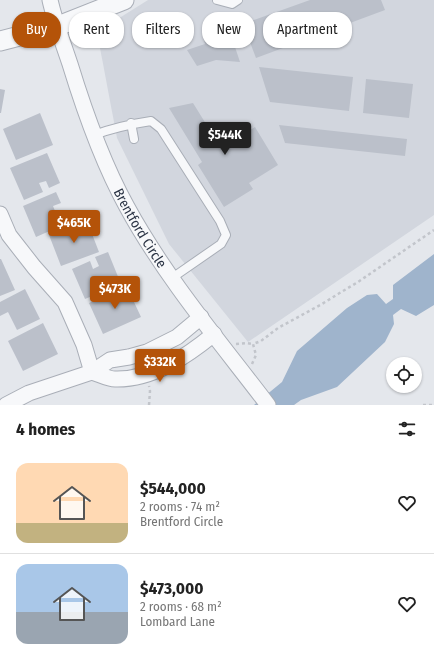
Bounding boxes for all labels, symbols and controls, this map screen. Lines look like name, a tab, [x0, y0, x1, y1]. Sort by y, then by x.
chip: Buy	[12, 12, 61, 48]
chip: Rent	[69, 12, 124, 48]
chip: Filters	[132, 12, 194, 48]
chip: New	[202, 12, 255, 48]
chip: Apartment	[263, 12, 352, 48]
pin: $544K	[197, 122, 253, 156]
text: $544K	[208, 127, 242, 142]
street label: Brentford Circle	[110, 186, 170, 271]
pin: $465K	[46, 210, 102, 244]
text: $465K	[57, 215, 91, 230]
pin: $473K	[87, 276, 143, 310]
text: $473K	[99, 281, 131, 296]
pin: $332K	[132, 349, 188, 383]
text: $332K	[144, 354, 176, 369]
map controls	[386, 357, 422, 393]
button: locate	[386, 357, 422, 393]
icon: filters	[396, 418, 418, 440]
text: 4 homes	[16, 419, 75, 440]
text: $544,000	[140, 478, 206, 499]
icon: home	[48, 479, 96, 527]
icon: heart	[396, 492, 418, 514]
text: 2 rooms · 74 m²	[140, 499, 220, 514]
text: Brentford Circle	[140, 514, 223, 529]
text: $473,000	[140, 578, 204, 599]
icon: home	[48, 580, 96, 628]
icon: heart	[396, 593, 418, 615]
text: 2 rooms · 68 m²	[140, 599, 222, 614]
text: Lombard Lane	[140, 614, 215, 629]

